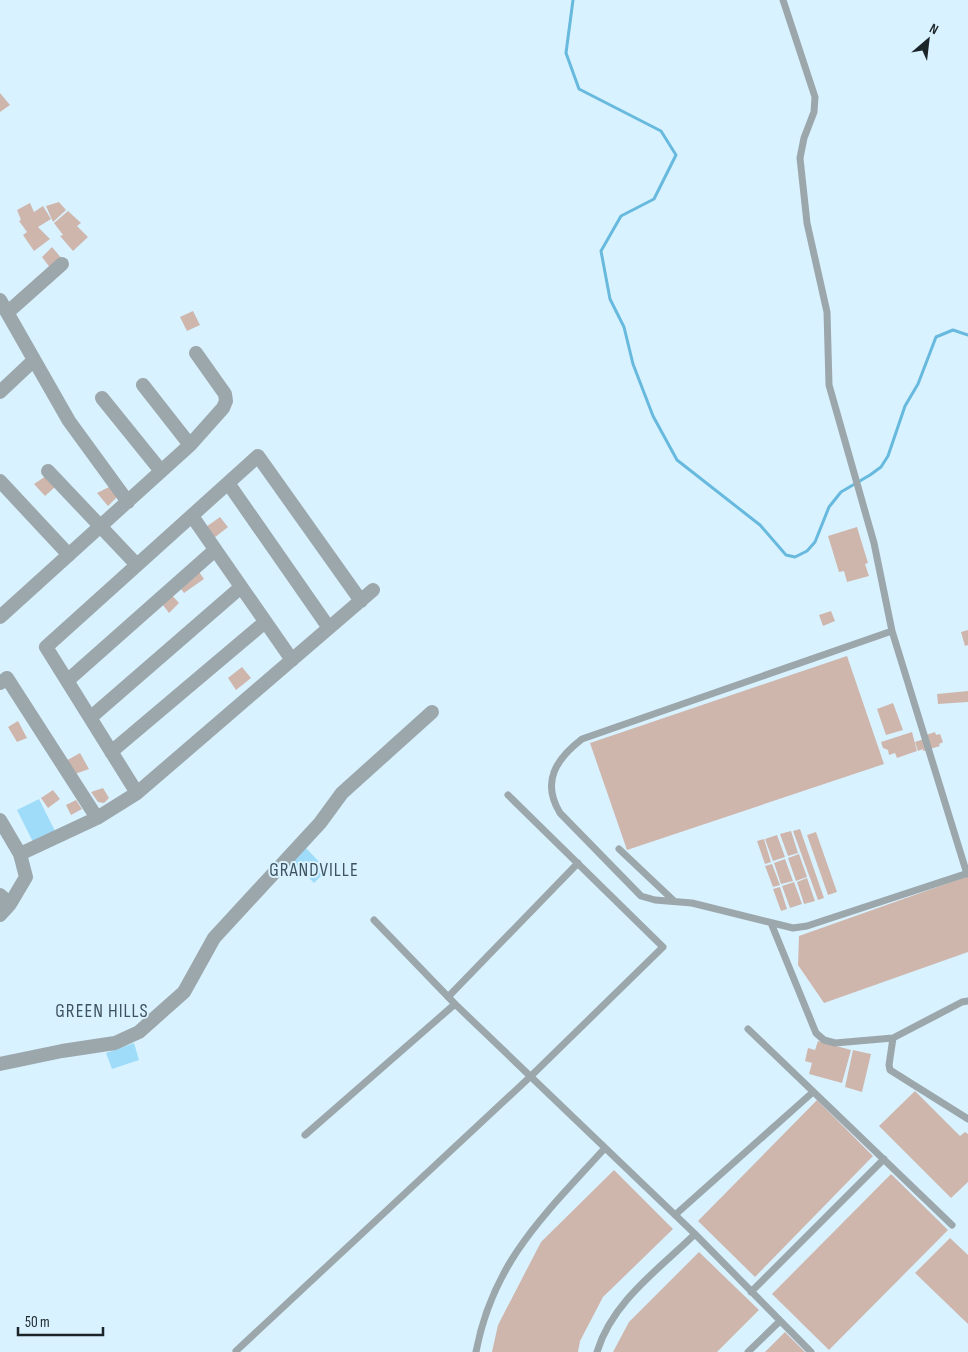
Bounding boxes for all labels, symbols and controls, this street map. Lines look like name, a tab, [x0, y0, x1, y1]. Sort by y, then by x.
north arrow	[903, 15, 953, 65]
text: N	[927, 20, 941, 38]
district label: GRANDVILLE	[269, 859, 359, 882]
district label: GREEN HILLS	[55, 1000, 149, 1023]
scale bar	[18, 1304, 102, 1336]
text: 50 m	[25, 1313, 50, 1332]

